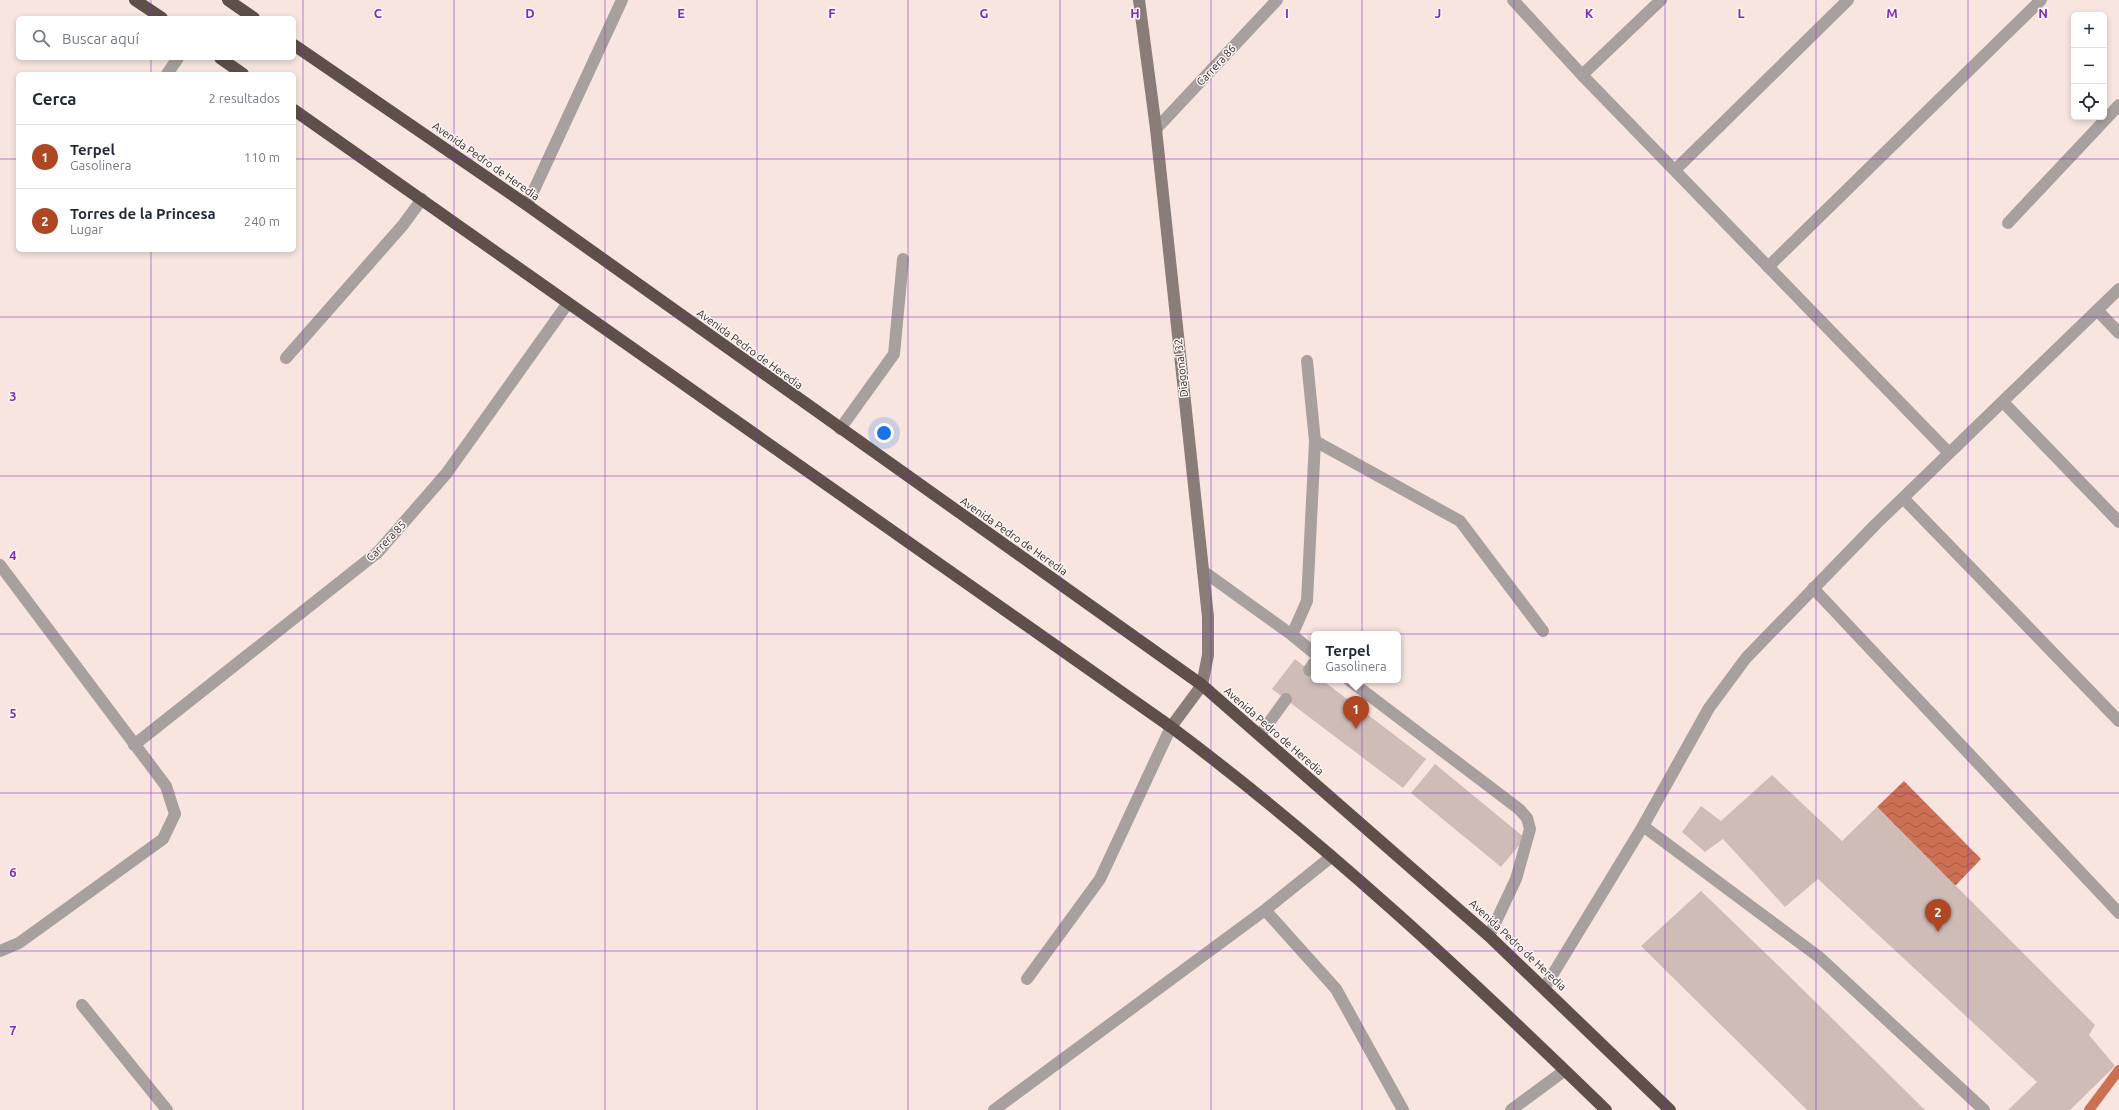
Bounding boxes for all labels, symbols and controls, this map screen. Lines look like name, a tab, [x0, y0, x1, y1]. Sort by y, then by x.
text: C	[374, 6, 383, 20]
text: D	[525, 6, 535, 20]
text: E	[677, 6, 685, 20]
text: F	[828, 6, 836, 20]
text: G	[980, 6, 989, 20]
text: H	[1130, 6, 1140, 20]
text: I	[1285, 6, 1289, 20]
text: J	[1435, 6, 1441, 20]
text: K	[1585, 6, 1594, 20]
text: L	[1737, 6, 1745, 20]
text: M	[1886, 6, 1898, 20]
text: N	[2038, 6, 2048, 20]
map controls	[2071, 12, 2107, 120]
button: +	[2071, 12, 2107, 48]
search box	[16, 16, 296, 60]
icon: search	[30, 27, 52, 49]
text: Buscar aquí	[62, 30, 139, 47]
street label: Carrera 86	[1194, 42, 1238, 88]
button: −	[2071, 48, 2107, 84]
button: locate	[2071, 84, 2107, 120]
text: Cerca	[32, 89, 77, 108]
text: 2 resultados	[209, 91, 280, 105]
street label: Avenida Pedro de Heredia	[430, 119, 542, 203]
text: Terpel	[70, 141, 115, 158]
text: 1	[41, 150, 49, 164]
text: 110 m	[244, 150, 280, 164]
text: Gasolinera	[70, 158, 131, 172]
text: Torres de la Princesa	[70, 205, 216, 222]
text: 2	[41, 214, 49, 228]
text: 240 m	[244, 214, 280, 228]
text: Lugar	[70, 222, 103, 236]
street label: Avenida Pedro de Heredia	[695, 307, 805, 391]
street label: Diagonal 32	[1172, 338, 1190, 398]
text: 3	[9, 389, 17, 403]
your location	[874, 423, 894, 443]
street label: Avenida Pedro de Heredia	[958, 494, 1070, 578]
street label: Carrera 85	[364, 518, 408, 564]
text: 4	[9, 548, 17, 562]
popup	[1311, 631, 1401, 683]
text: Terpel	[1325, 642, 1370, 659]
text: Gasolinera	[1325, 659, 1387, 673]
street label: Avenida Pedro de Heredia	[1222, 685, 1326, 777]
pin: 1	[1343, 696, 1369, 729]
text: 5	[9, 706, 17, 720]
text: 6	[9, 865, 17, 879]
street label: Avenida Pedro de Heredia	[1467, 897, 1569, 993]
pin: 2	[1925, 899, 1951, 932]
text: 7	[9, 1023, 17, 1037]

